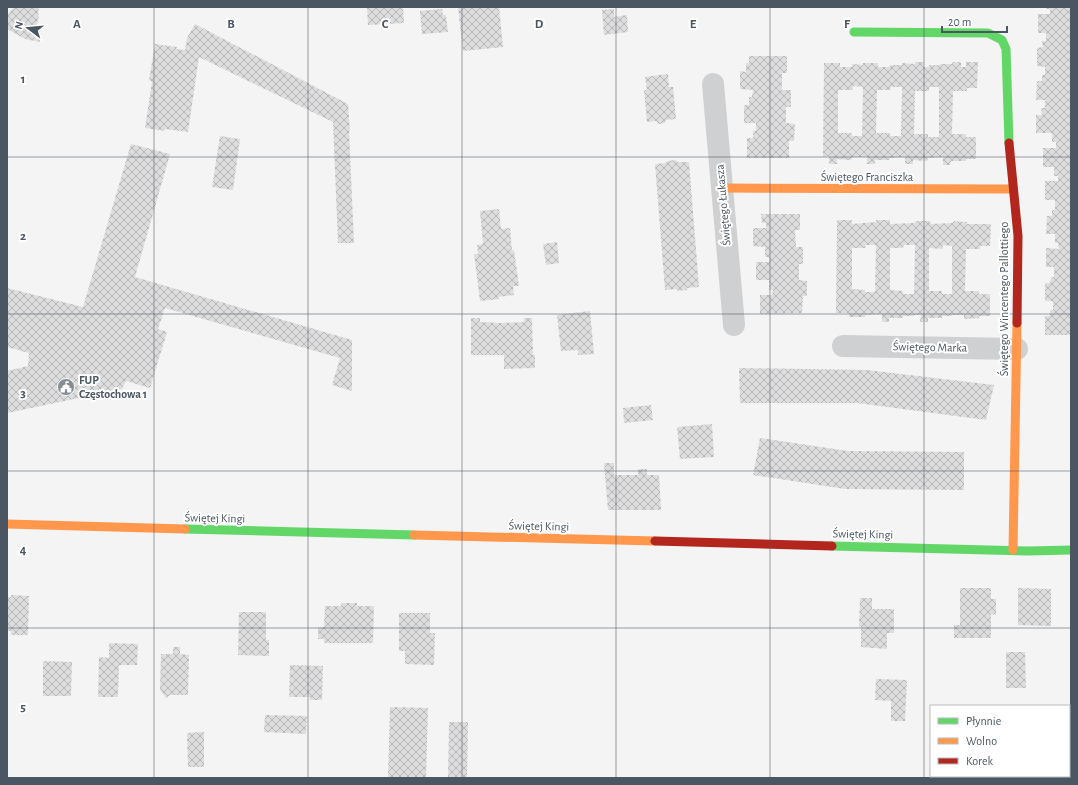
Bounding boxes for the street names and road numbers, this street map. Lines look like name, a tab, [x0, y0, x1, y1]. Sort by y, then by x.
street label: Świętego Łukasza	[711, 163, 733, 246]
street label: Świętego Franciszka	[821, 169, 914, 183]
street label: Świętego Wincentego Pallottiego	[996, 222, 1010, 376]
street label: Świętego Marka	[893, 338, 968, 354]
street label: Świętej Kingi	[185, 509, 245, 526]
street label: Świętej Kingi	[509, 517, 569, 534]
street label: Świętej Kingi	[833, 525, 893, 542]

